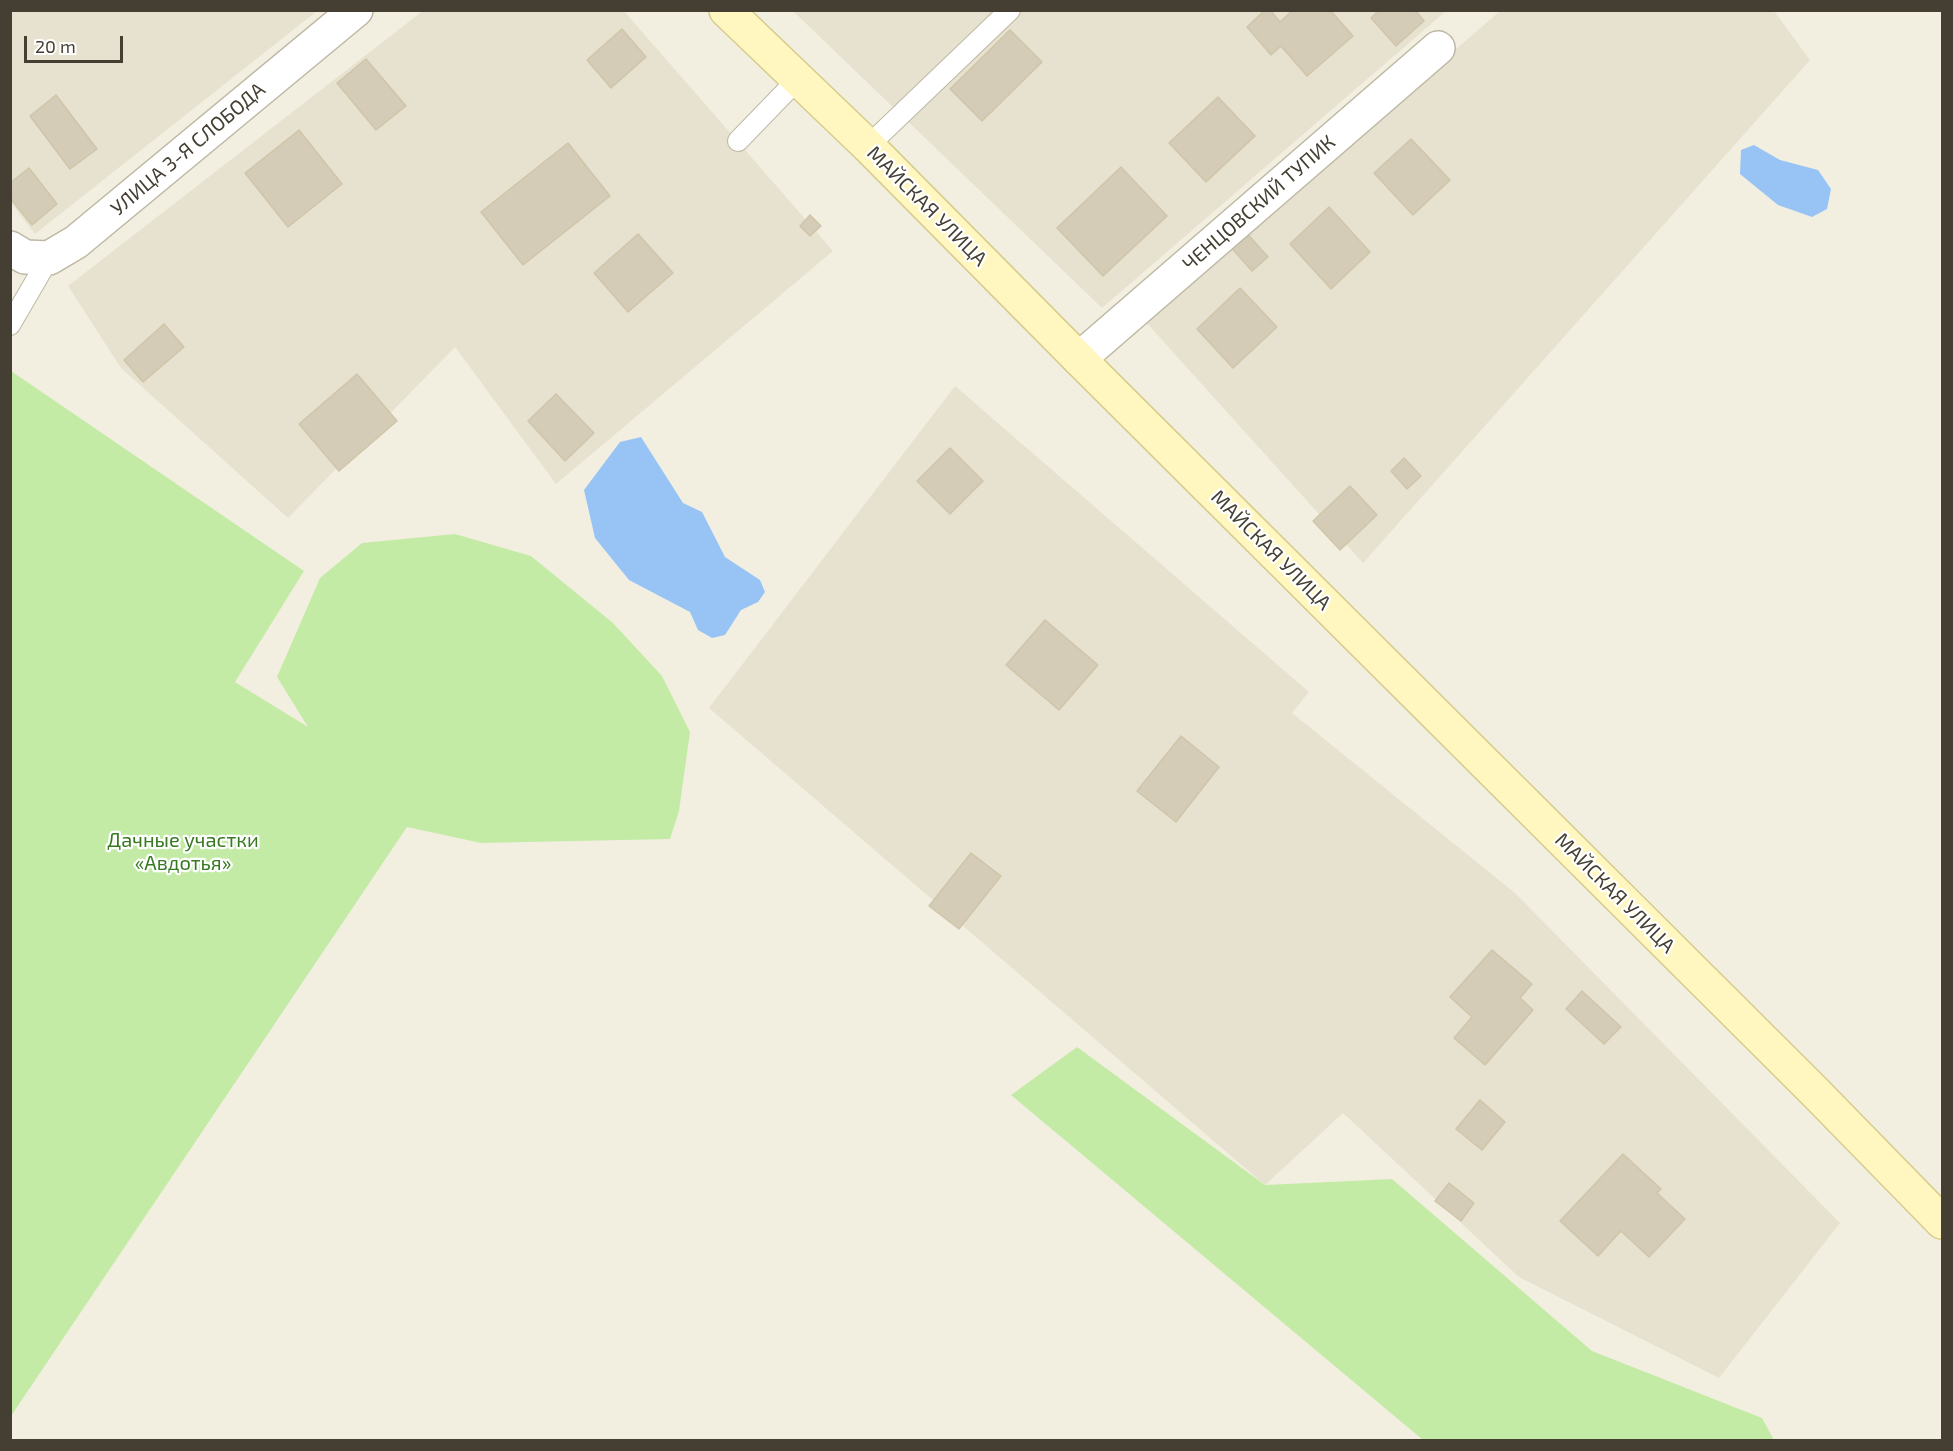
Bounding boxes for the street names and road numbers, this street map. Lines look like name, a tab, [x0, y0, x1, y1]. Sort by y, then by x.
street label: УЛИЦА 3-Я СЛОБОДА	[106, 78, 270, 220]
street label: ЧЕНЦОВСКИЙ ТУПИК	[1178, 130, 1340, 276]
street label: МАЙСКАЯ УЛИЦА	[862, 141, 992, 271]
street label: МАЙСКАЯ УЛИЦА	[1206, 485, 1336, 615]
street label: МАЙСКАЯ УЛИЦА	[1550, 828, 1680, 958]

